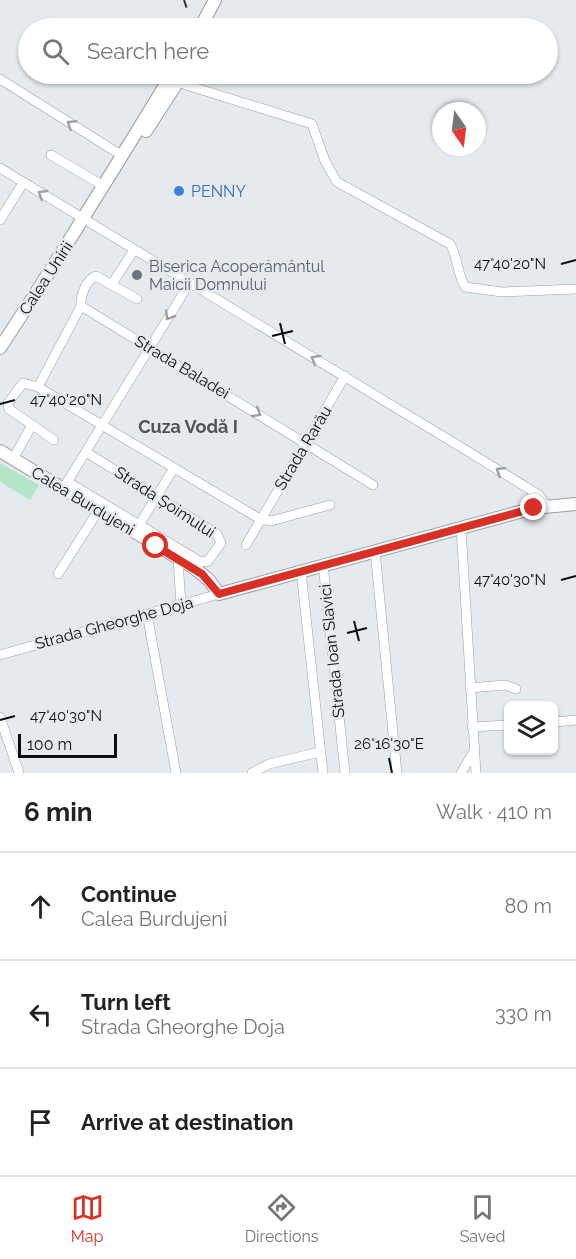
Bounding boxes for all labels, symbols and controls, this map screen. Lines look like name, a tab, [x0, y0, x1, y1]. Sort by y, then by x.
search box	[18, 18, 558, 84]
icon: search	[39, 35, 72, 68]
text: Search here	[87, 38, 209, 64]
north arrow	[432, 102, 486, 156]
one-way arrow	[67, 120, 78, 131]
place label: PENNY	[191, 182, 246, 201]
marker: PENNY	[172, 184, 186, 198]
one-way arrow	[38, 190, 48, 202]
street label: Calea Unirii	[15, 238, 77, 318]
text: 47°40'20"N	[474, 255, 546, 273]
place label: Biserica Acoperământul Maicii Domnului	[149, 257, 325, 294]
marker: Biserica Acoperământul Maicii Domnului	[130, 268, 144, 282]
one-way arrow	[165, 310, 177, 320]
street label: Strada Baladei	[131, 331, 233, 403]
one-way arrow	[311, 354, 321, 366]
text: 47°40'20"N	[30, 391, 102, 409]
street label: Strada Rarău	[270, 402, 336, 494]
one-way arrow	[251, 406, 261, 418]
district label: Cuza Vodă I	[138, 416, 238, 437]
street label: Strada Șoimului	[111, 462, 219, 542]
street label: Calea Burdujeni	[28, 463, 138, 539]
one-way arrow	[496, 466, 506, 478]
route end	[520, 494, 546, 520]
route start	[142, 532, 168, 558]
text: 47°40'30"N	[474, 571, 546, 589]
street label: Strada Ioan Slavici	[316, 583, 348, 719]
street label: Strada Gheorghe Doja	[33, 593, 195, 653]
map controls	[504, 701, 558, 755]
button: layers	[504, 701, 558, 755]
text: 47°40'30"N	[30, 707, 102, 725]
scale bar	[18, 731, 117, 758]
text: 100 m	[27, 735, 72, 754]
text: 26°16'30"E	[354, 735, 424, 753]
text: 6 min	[24, 797, 93, 827]
text: Walk · 410 m	[436, 800, 552, 824]
text: Continue	[81, 881, 177, 907]
icon: ahead	[24, 890, 57, 923]
text: 80 m	[504, 894, 552, 918]
text: Calea Burdujeni	[81, 907, 227, 931]
text: Turn left	[81, 989, 171, 1015]
icon: left	[24, 998, 57, 1031]
text: 330 m	[495, 1002, 552, 1026]
text: Strada Gheorghe Doja	[81, 1015, 285, 1039]
icon: arrive	[24, 1106, 57, 1139]
text: Arrive at destination	[81, 1109, 294, 1135]
tab: Map	[71, 1191, 104, 1246]
tab: Directions	[245, 1191, 319, 1246]
tab: Saved	[460, 1191, 505, 1246]

